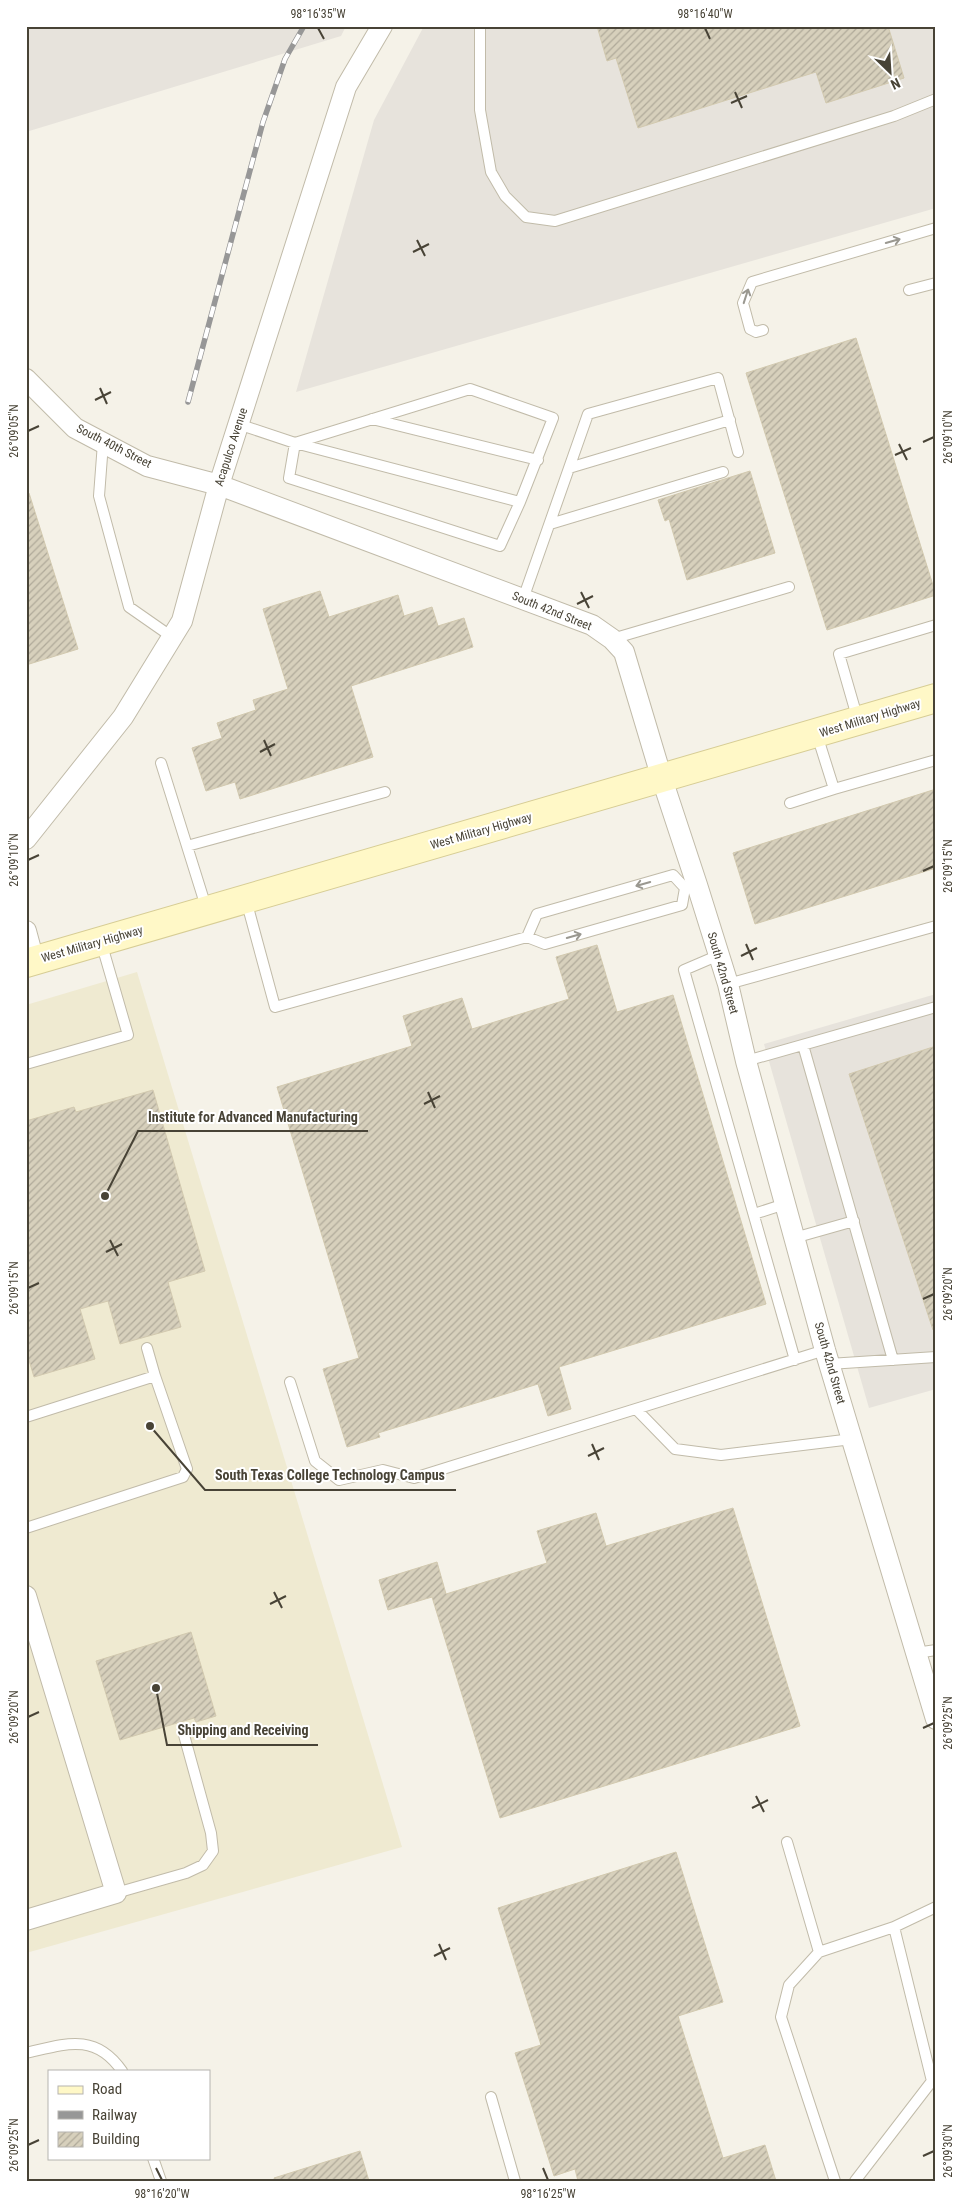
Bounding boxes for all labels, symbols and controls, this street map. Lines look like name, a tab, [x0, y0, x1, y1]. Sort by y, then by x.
text: 98°16'35"W	[290, 7, 346, 21]
text: 98°16'40"W	[677, 7, 733, 21]
north arrow	[864, 48, 914, 98]
text: N	[888, 75, 903, 93]
one-way arrow	[885, 235, 901, 245]
one-way arrow	[742, 289, 751, 304]
text: 26°09'05"N	[7, 404, 21, 458]
street label: Acapulco Avenue	[212, 406, 250, 488]
text: 26°09'10"N	[941, 410, 955, 464]
street label: South 40th Street	[74, 421, 154, 471]
street label: South 42nd Street	[510, 589, 594, 634]
street label: West Military Highway	[818, 696, 922, 740]
street label: West Military Highway	[429, 810, 533, 852]
text: 26°09'10"N	[7, 833, 21, 887]
text: 26°09'15"N	[941, 839, 955, 893]
one-way arrow	[636, 880, 652, 889]
street label: West Military Highway	[40, 923, 144, 965]
one-way arrow	[565, 930, 581, 940]
street label: South 42nd Street	[705, 930, 742, 1016]
callout: Institute for Advanced Manufacturing	[138, 1102, 368, 1131]
text: Institute for Advanced Manufacturing	[148, 1109, 358, 1125]
text: 26°09'15"N	[7, 1261, 21, 1315]
text: 26°09'20"N	[941, 1267, 955, 1321]
street label: South 42nd Street	[812, 1320, 849, 1406]
callout: South Texas College Technology Campus	[205, 1461, 456, 1490]
text: South Texas College Technology Campus	[215, 1467, 445, 1483]
text: 26°09'20"N	[7, 1690, 21, 1744]
text: 26°09'25"N	[941, 1696, 955, 1750]
callout: Shipping and Receiving	[167, 1716, 318, 1745]
text: Shipping and Receiving	[177, 1722, 309, 1738]
legend	[48, 2070, 210, 2160]
text: Road	[92, 2080, 122, 2098]
text: Railway	[92, 2106, 137, 2124]
text: 26°09'25"N	[7, 2118, 21, 2172]
text: 26°09'30"N	[941, 2124, 955, 2178]
text: Building	[92, 2130, 140, 2148]
text: 98°16'20"W	[134, 2187, 190, 2201]
text: 98°16'25"W	[520, 2187, 576, 2201]

